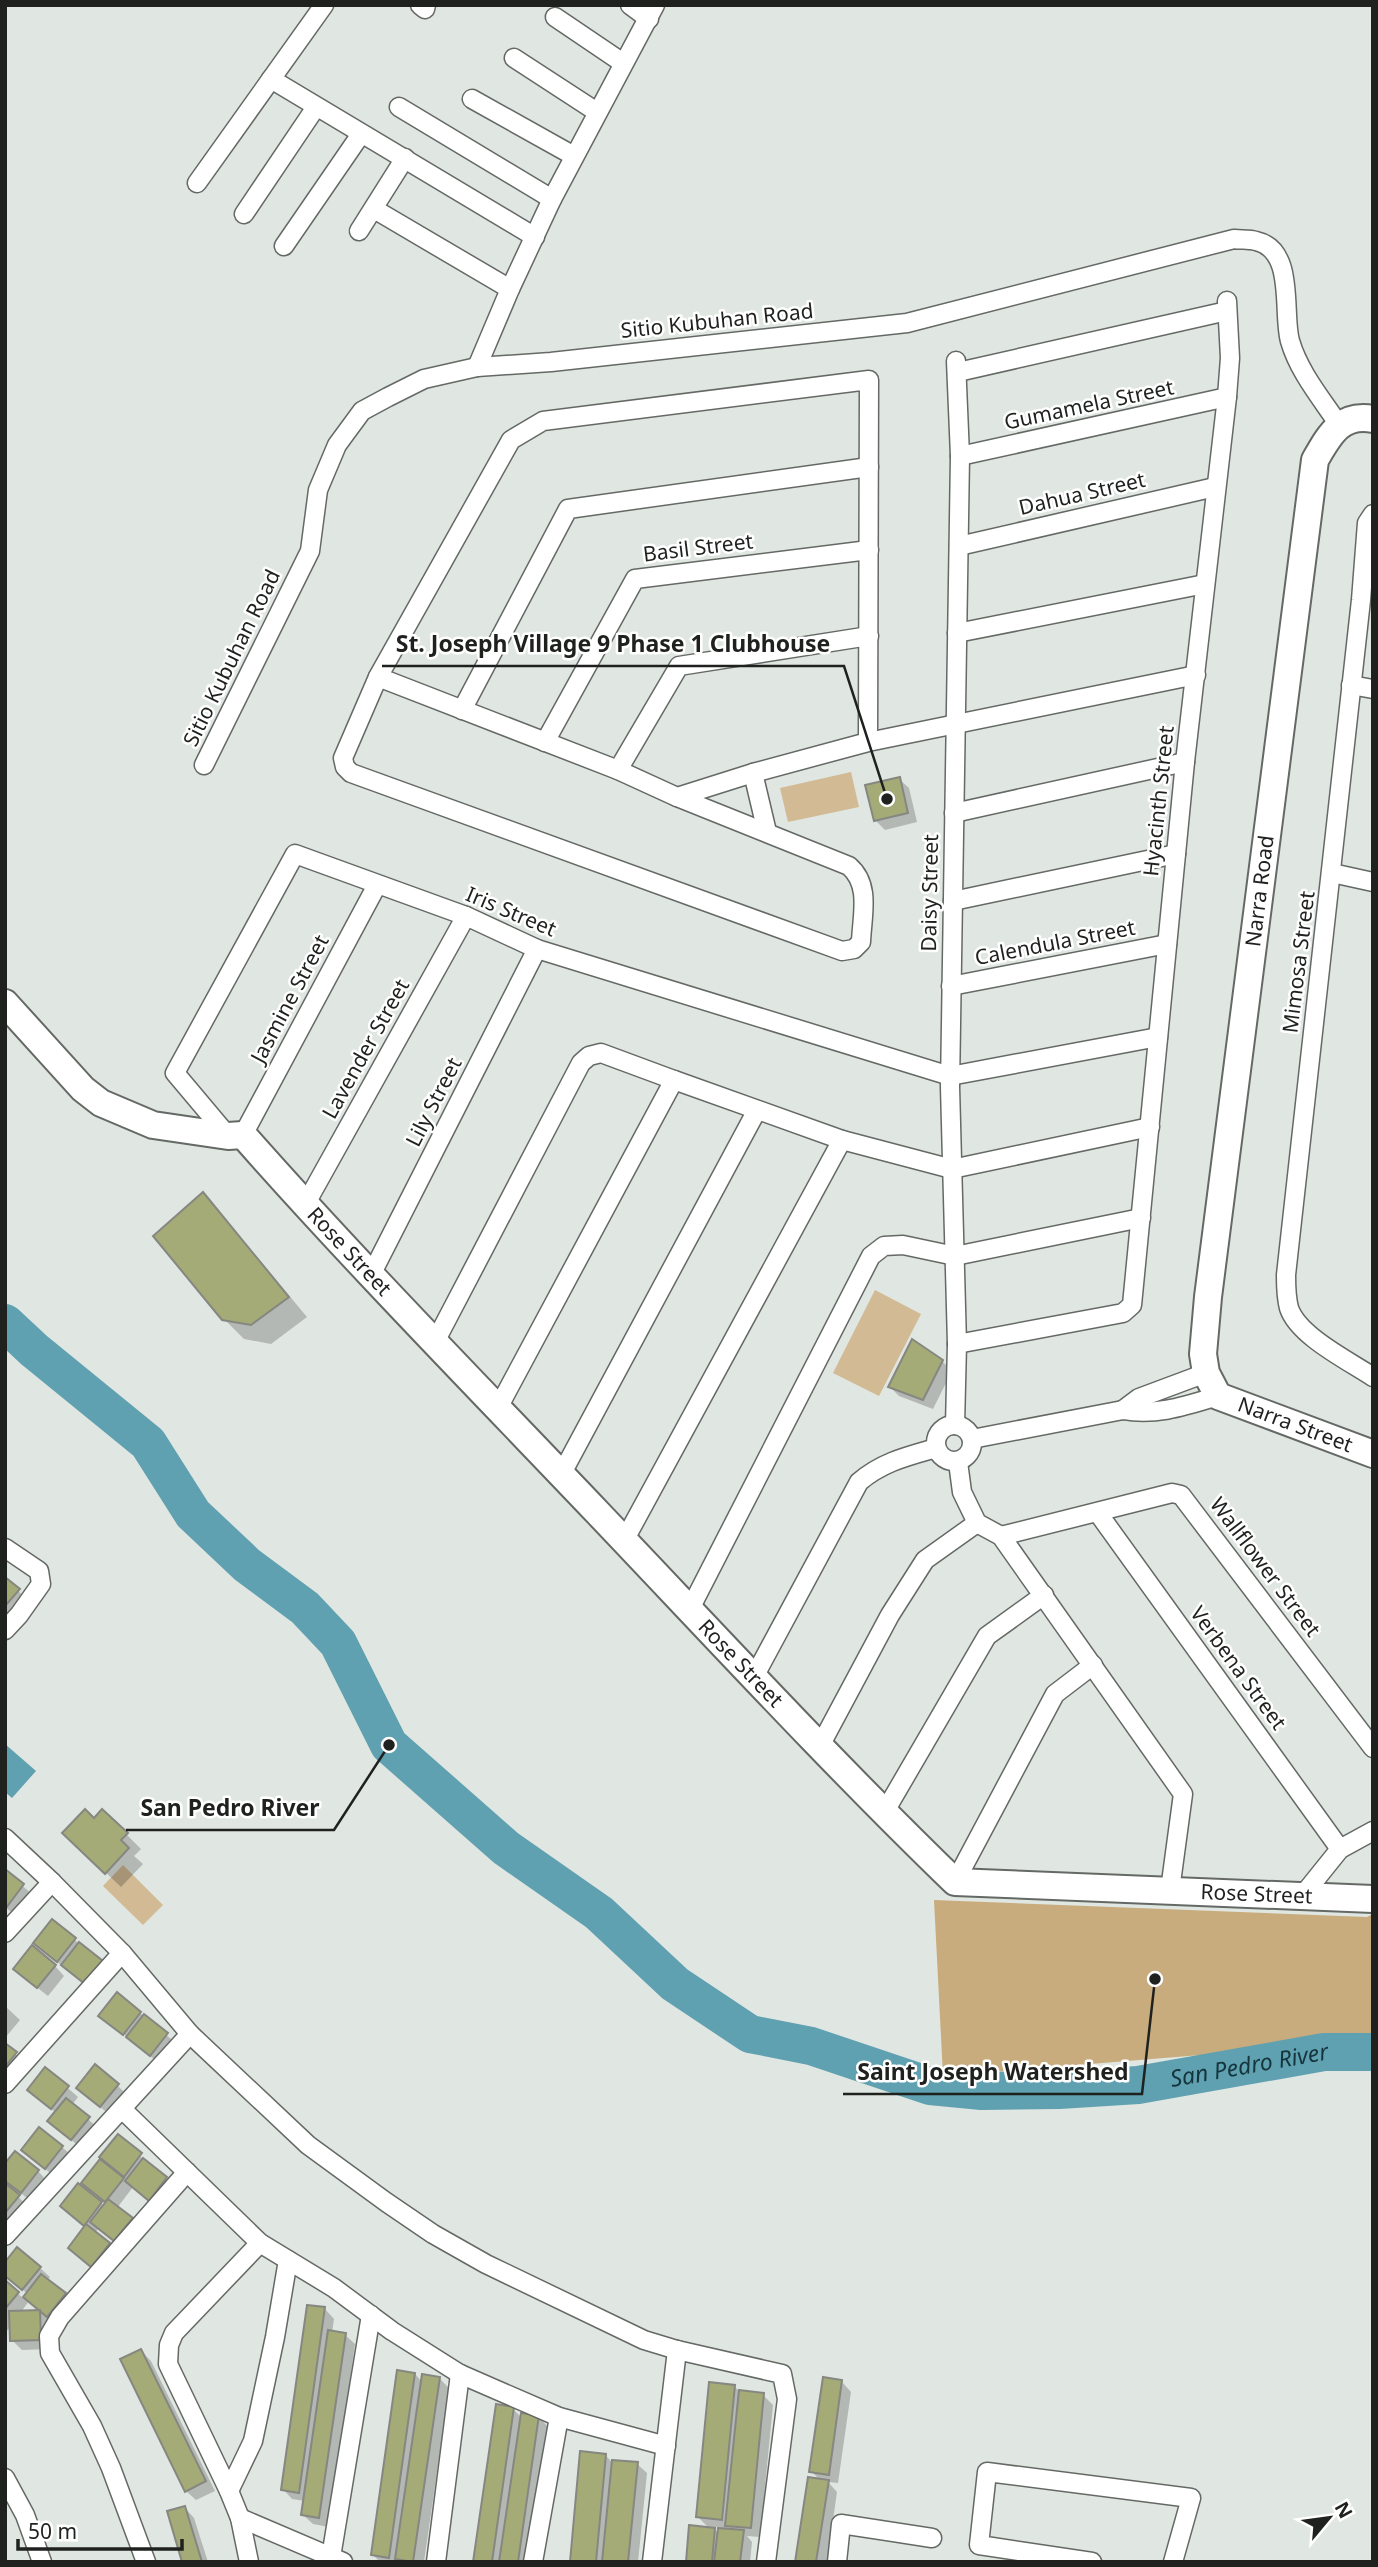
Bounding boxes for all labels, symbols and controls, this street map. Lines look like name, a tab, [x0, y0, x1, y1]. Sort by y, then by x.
street label: Sitio Kubuhan Road	[619, 296, 815, 344]
street label: Gumamela Street	[1002, 372, 1176, 436]
street label: Dahua Street	[1016, 465, 1148, 521]
street label: Basil Street	[641, 526, 755, 568]
street label: Sitio Kubuhan Road	[176, 564, 286, 751]
callout: St. Joseph Village 9 Phase 1 Clubhouse	[382, 622, 844, 666]
text: St. Joseph Village 9 Phase 1 Clubhouse	[396, 627, 830, 659]
street label: Hyacinth Street	[1136, 724, 1180, 878]
street label: Narra Road	[1238, 833, 1280, 948]
street label: Daisy Street	[914, 834, 944, 952]
street label: Iris Street	[462, 880, 561, 943]
street label: Mimosa Street	[1275, 889, 1321, 1034]
street label: Calendula Street	[972, 913, 1138, 971]
street label: Jasmine Street	[243, 929, 335, 1069]
street label: Lavender Street	[315, 973, 415, 1123]
street label: Lily Street	[399, 1052, 468, 1151]
street label: Rose Street	[302, 1200, 399, 1302]
street label: Narra Street	[1234, 1390, 1357, 1458]
street label: Wallflower Street	[1204, 1491, 1328, 1642]
street label: Verbena Street	[1184, 1600, 1293, 1735]
street label: Rose Street	[693, 1613, 790, 1713]
callout: San Pedro River	[126, 1786, 334, 1830]
text: San Pedro River	[140, 1791, 320, 1823]
street label: Rose Street	[1200, 1877, 1313, 1910]
water label: San Pedro River	[1167, 2034, 1331, 2094]
callout: Saint Joseph Watershed	[843, 2050, 1142, 2094]
text: Saint Joseph Watershed	[857, 2055, 1129, 2087]
north arrow	[1294, 2483, 1364, 2553]
text: N	[1329, 2497, 1359, 2523]
scale bar	[18, 2508, 182, 2552]
text: 50 m	[28, 2517, 77, 2545]

